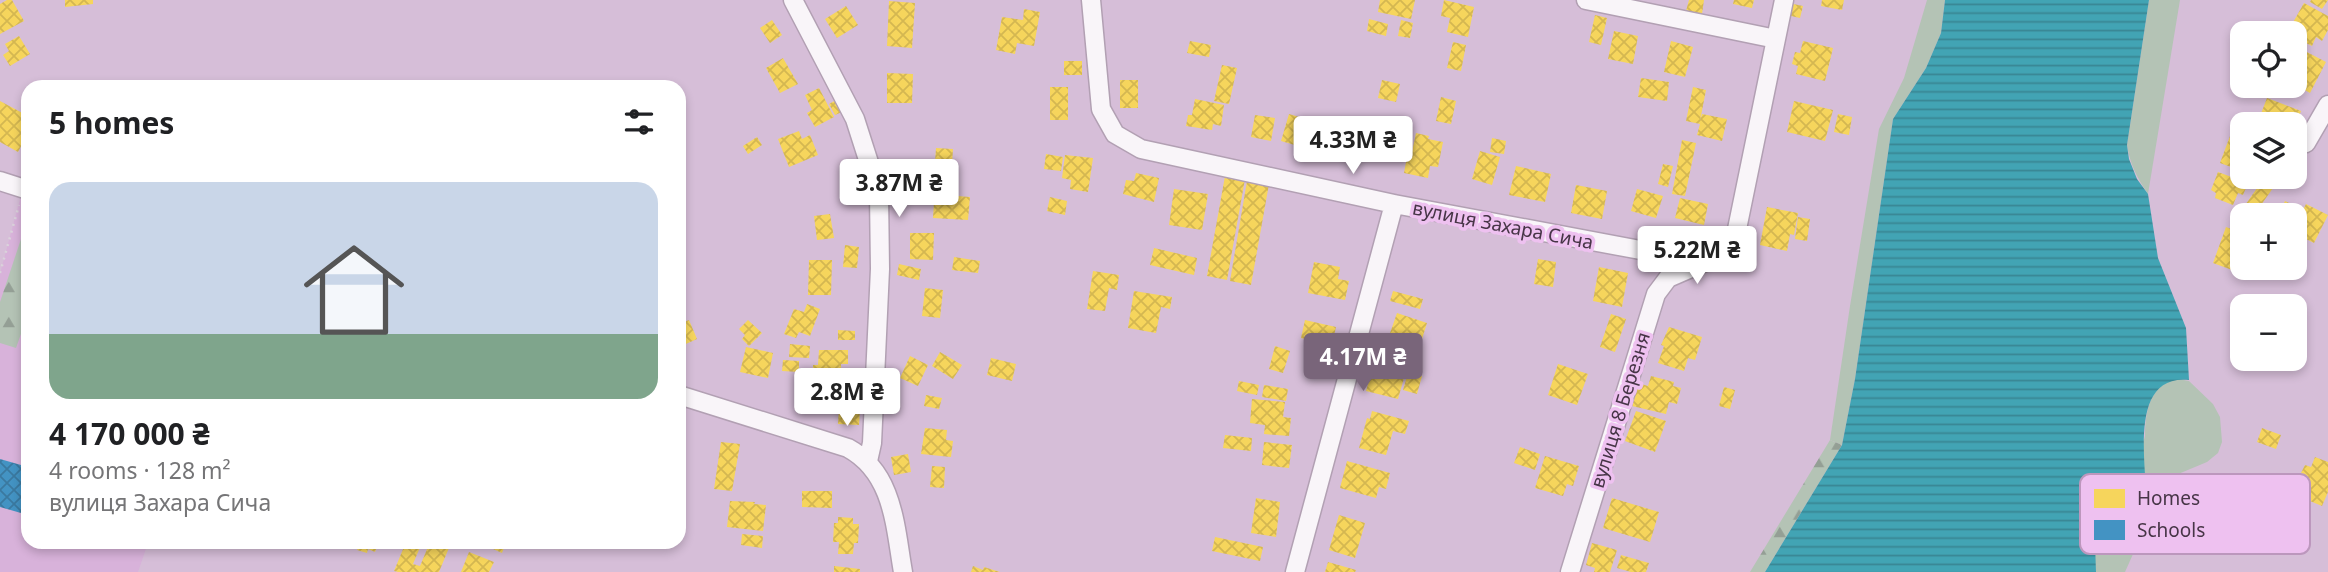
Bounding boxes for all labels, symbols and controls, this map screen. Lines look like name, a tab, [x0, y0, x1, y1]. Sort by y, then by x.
map controls	[2230, 21, 2307, 371]
button: locate	[2230, 21, 2307, 98]
text: 5 homes	[49, 102, 174, 143]
icon: filters	[620, 103, 658, 141]
button: layers	[2230, 112, 2307, 189]
pin: 4.33M ₴	[1288, 116, 1418, 176]
text: 4.33M ₴	[1310, 123, 1396, 155]
pin: 3.87M ₴	[834, 160, 964, 219]
text: 3.87M ₴	[856, 166, 942, 198]
street label: вулиця Захара Сича	[1410, 195, 1596, 255]
button: +	[2230, 203, 2307, 280]
pin: 5.22M ₴	[1632, 226, 1762, 286]
icon: home	[291, 227, 417, 353]
text: 5.22M ₴	[1654, 233, 1740, 265]
button: −	[2230, 294, 2307, 371]
street label: вулиця 8 Березня	[1584, 329, 1656, 491]
pin: 4.17M ₴	[1298, 334, 1428, 393]
text: 4.17M ₴	[1320, 340, 1406, 372]
pin: 2.8M ₴	[790, 368, 904, 428]
text: 2.8M ₴	[810, 375, 884, 407]
text: 4 170 000 ₴	[49, 413, 210, 454]
text: 4 rooms · 128 m²	[49, 454, 231, 486]
legend	[2080, 474, 2310, 554]
text: Homes	[2137, 485, 2200, 511]
text: вулиця Захара Сича	[49, 486, 271, 518]
text: Schools	[2137, 517, 2205, 543]

